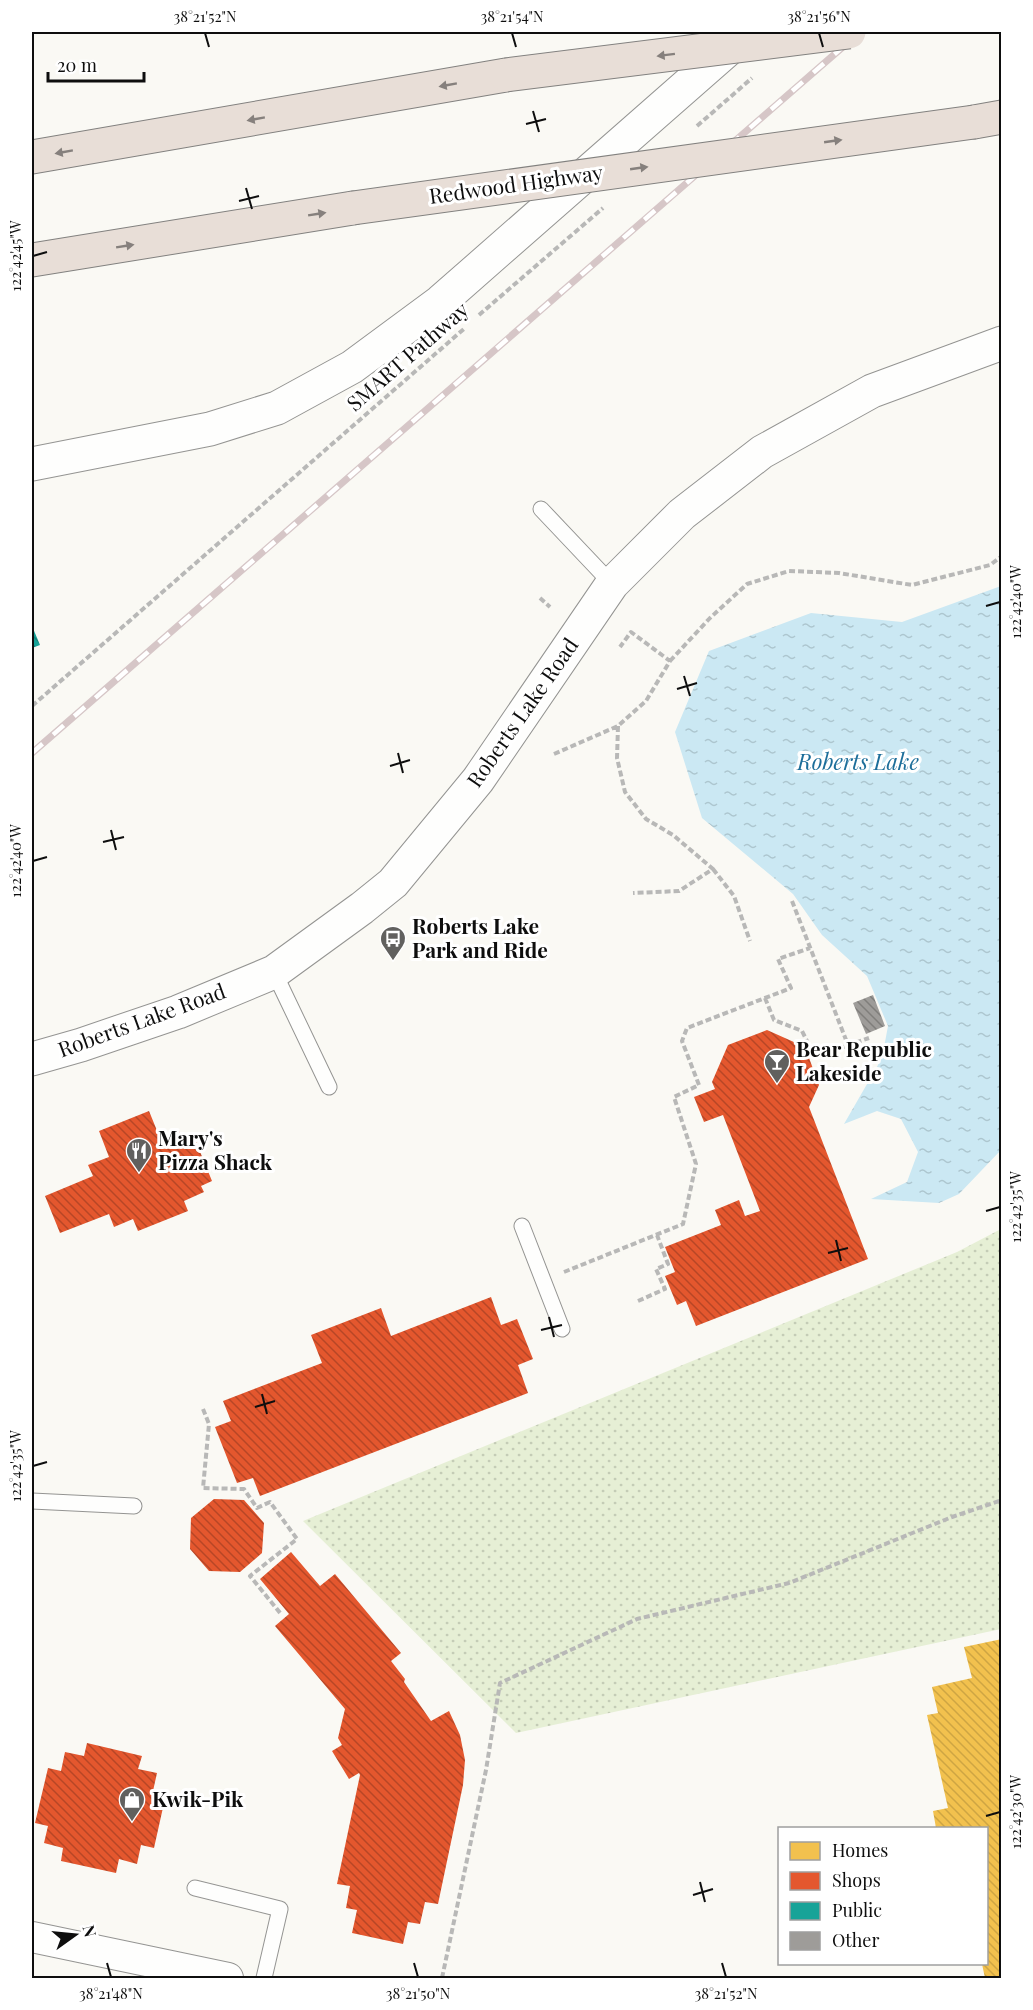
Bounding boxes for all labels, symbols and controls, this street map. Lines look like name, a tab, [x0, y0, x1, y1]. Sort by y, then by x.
text: 38°21'52"N	[174, 6, 237, 26]
text: 38°21'54"N	[481, 6, 544, 26]
text: 38°21'56"N	[787, 6, 851, 26]
scale bar	[48, 45, 144, 83]
one-way arrow	[657, 50, 676, 59]
text: 20 m	[57, 53, 97, 77]
one-way arrow	[438, 81, 457, 90]
one-way arrow	[246, 114, 265, 123]
one-way arrow	[823, 137, 842, 146]
one-way arrow	[54, 148, 73, 157]
street label: Redwood Highway	[427, 157, 605, 209]
one-way arrow	[630, 164, 649, 173]
one-way arrow	[308, 209, 327, 218]
text: 122°42'45"W	[5, 220, 25, 292]
one-way arrow	[116, 241, 135, 250]
street label: SMART Pathway	[340, 295, 474, 416]
text: 122°42'40"W	[1005, 565, 1025, 639]
street label: Roberts Lake Road	[459, 632, 583, 792]
water label: Roberts Lake	[796, 746, 919, 776]
text: 122°42'40"W	[5, 824, 25, 898]
place label: Roberts Lake Park and Ride	[412, 911, 548, 963]
bus stop icon: Roberts Lake Park and Ride	[378, 924, 408, 962]
street label: Roberts Lake Road	[54, 976, 229, 1062]
place label: Bear Republic Lakeside	[796, 1034, 932, 1086]
bar icon: Bear Republic Lakeside	[762, 1047, 792, 1085]
place label: Mary's Pizza Shack	[158, 1123, 273, 1175]
restaurant icon: Mary's Pizza Shack	[124, 1136, 154, 1174]
text: 122°42'35"W	[1005, 1171, 1025, 1243]
text: 122°42'35"W	[5, 1430, 25, 1502]
text: 122°42'30"W	[1005, 1775, 1025, 1849]
place label: Kwik-Pik	[152, 1784, 244, 1812]
shop icon: Kwik-Pik	[117, 1785, 147, 1823]
legend	[778, 1827, 988, 1965]
text: Homes	[832, 1838, 888, 1862]
text: Shops	[832, 1868, 881, 1892]
text: Public	[832, 1898, 882, 1922]
north arrow	[45, 1905, 105, 1965]
text: N	[78, 1923, 102, 1940]
text: Other	[832, 1928, 879, 1952]
text: 38°21'48"N	[79, 1983, 143, 2003]
text: 38°21'50"N	[386, 1983, 451, 2003]
text: 38°21'52"N	[695, 1983, 758, 2003]

